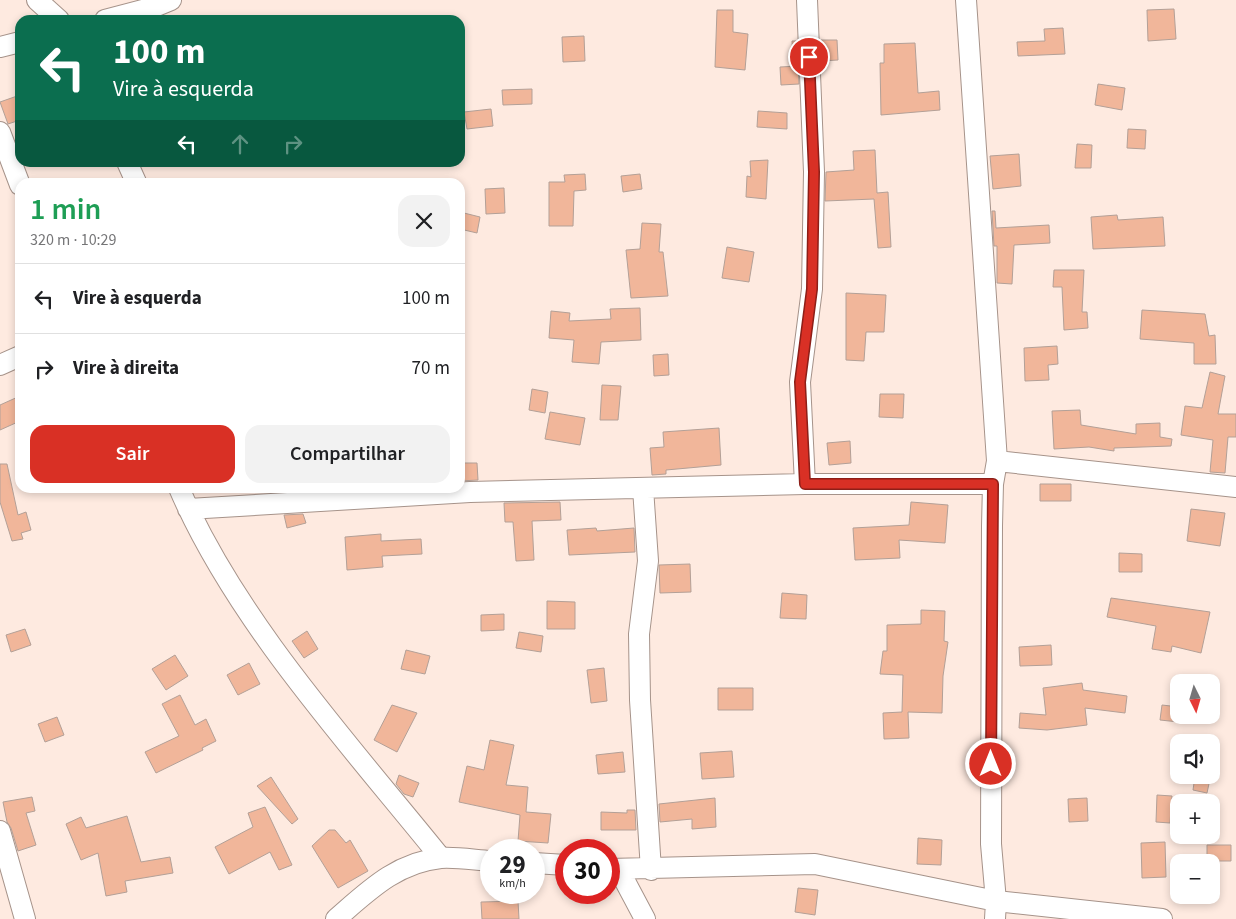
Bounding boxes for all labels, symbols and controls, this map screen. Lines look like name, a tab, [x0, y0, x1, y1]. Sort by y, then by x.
text: 100 m	[113, 27, 205, 77]
icon: left	[30, 35, 95, 100]
pin	[788, 36, 830, 78]
icon: arrive	[795, 43, 823, 71]
text: Vire à esquerda	[113, 73, 254, 105]
icon: left	[173, 130, 201, 158]
icon: ahead	[226, 130, 254, 158]
icon: right	[279, 130, 307, 158]
text: 1 min	[30, 188, 101, 231]
button: close	[398, 195, 450, 247]
text: 320 m · 10:29	[30, 229, 117, 251]
icon: left	[30, 285, 58, 313]
text: Vire à esquerda	[73, 285, 202, 312]
text: 100 m	[402, 285, 450, 312]
icon: right	[30, 355, 58, 383]
text: Vire à direita	[73, 355, 179, 382]
text: 70 m	[412, 355, 450, 382]
button: Sair	[30, 425, 235, 483]
button: Compartilhar	[245, 425, 450, 483]
north arrow	[1170, 674, 1220, 724]
map controls	[1170, 674, 1220, 904]
button: sound	[1170, 734, 1220, 784]
position arrow	[964, 737, 1016, 789]
button: +	[1170, 794, 1220, 844]
speed limit sign: 30	[555, 839, 620, 904]
text: 29	[499, 847, 526, 883]
button: −	[1170, 854, 1220, 904]
text: km/h	[499, 875, 526, 892]

